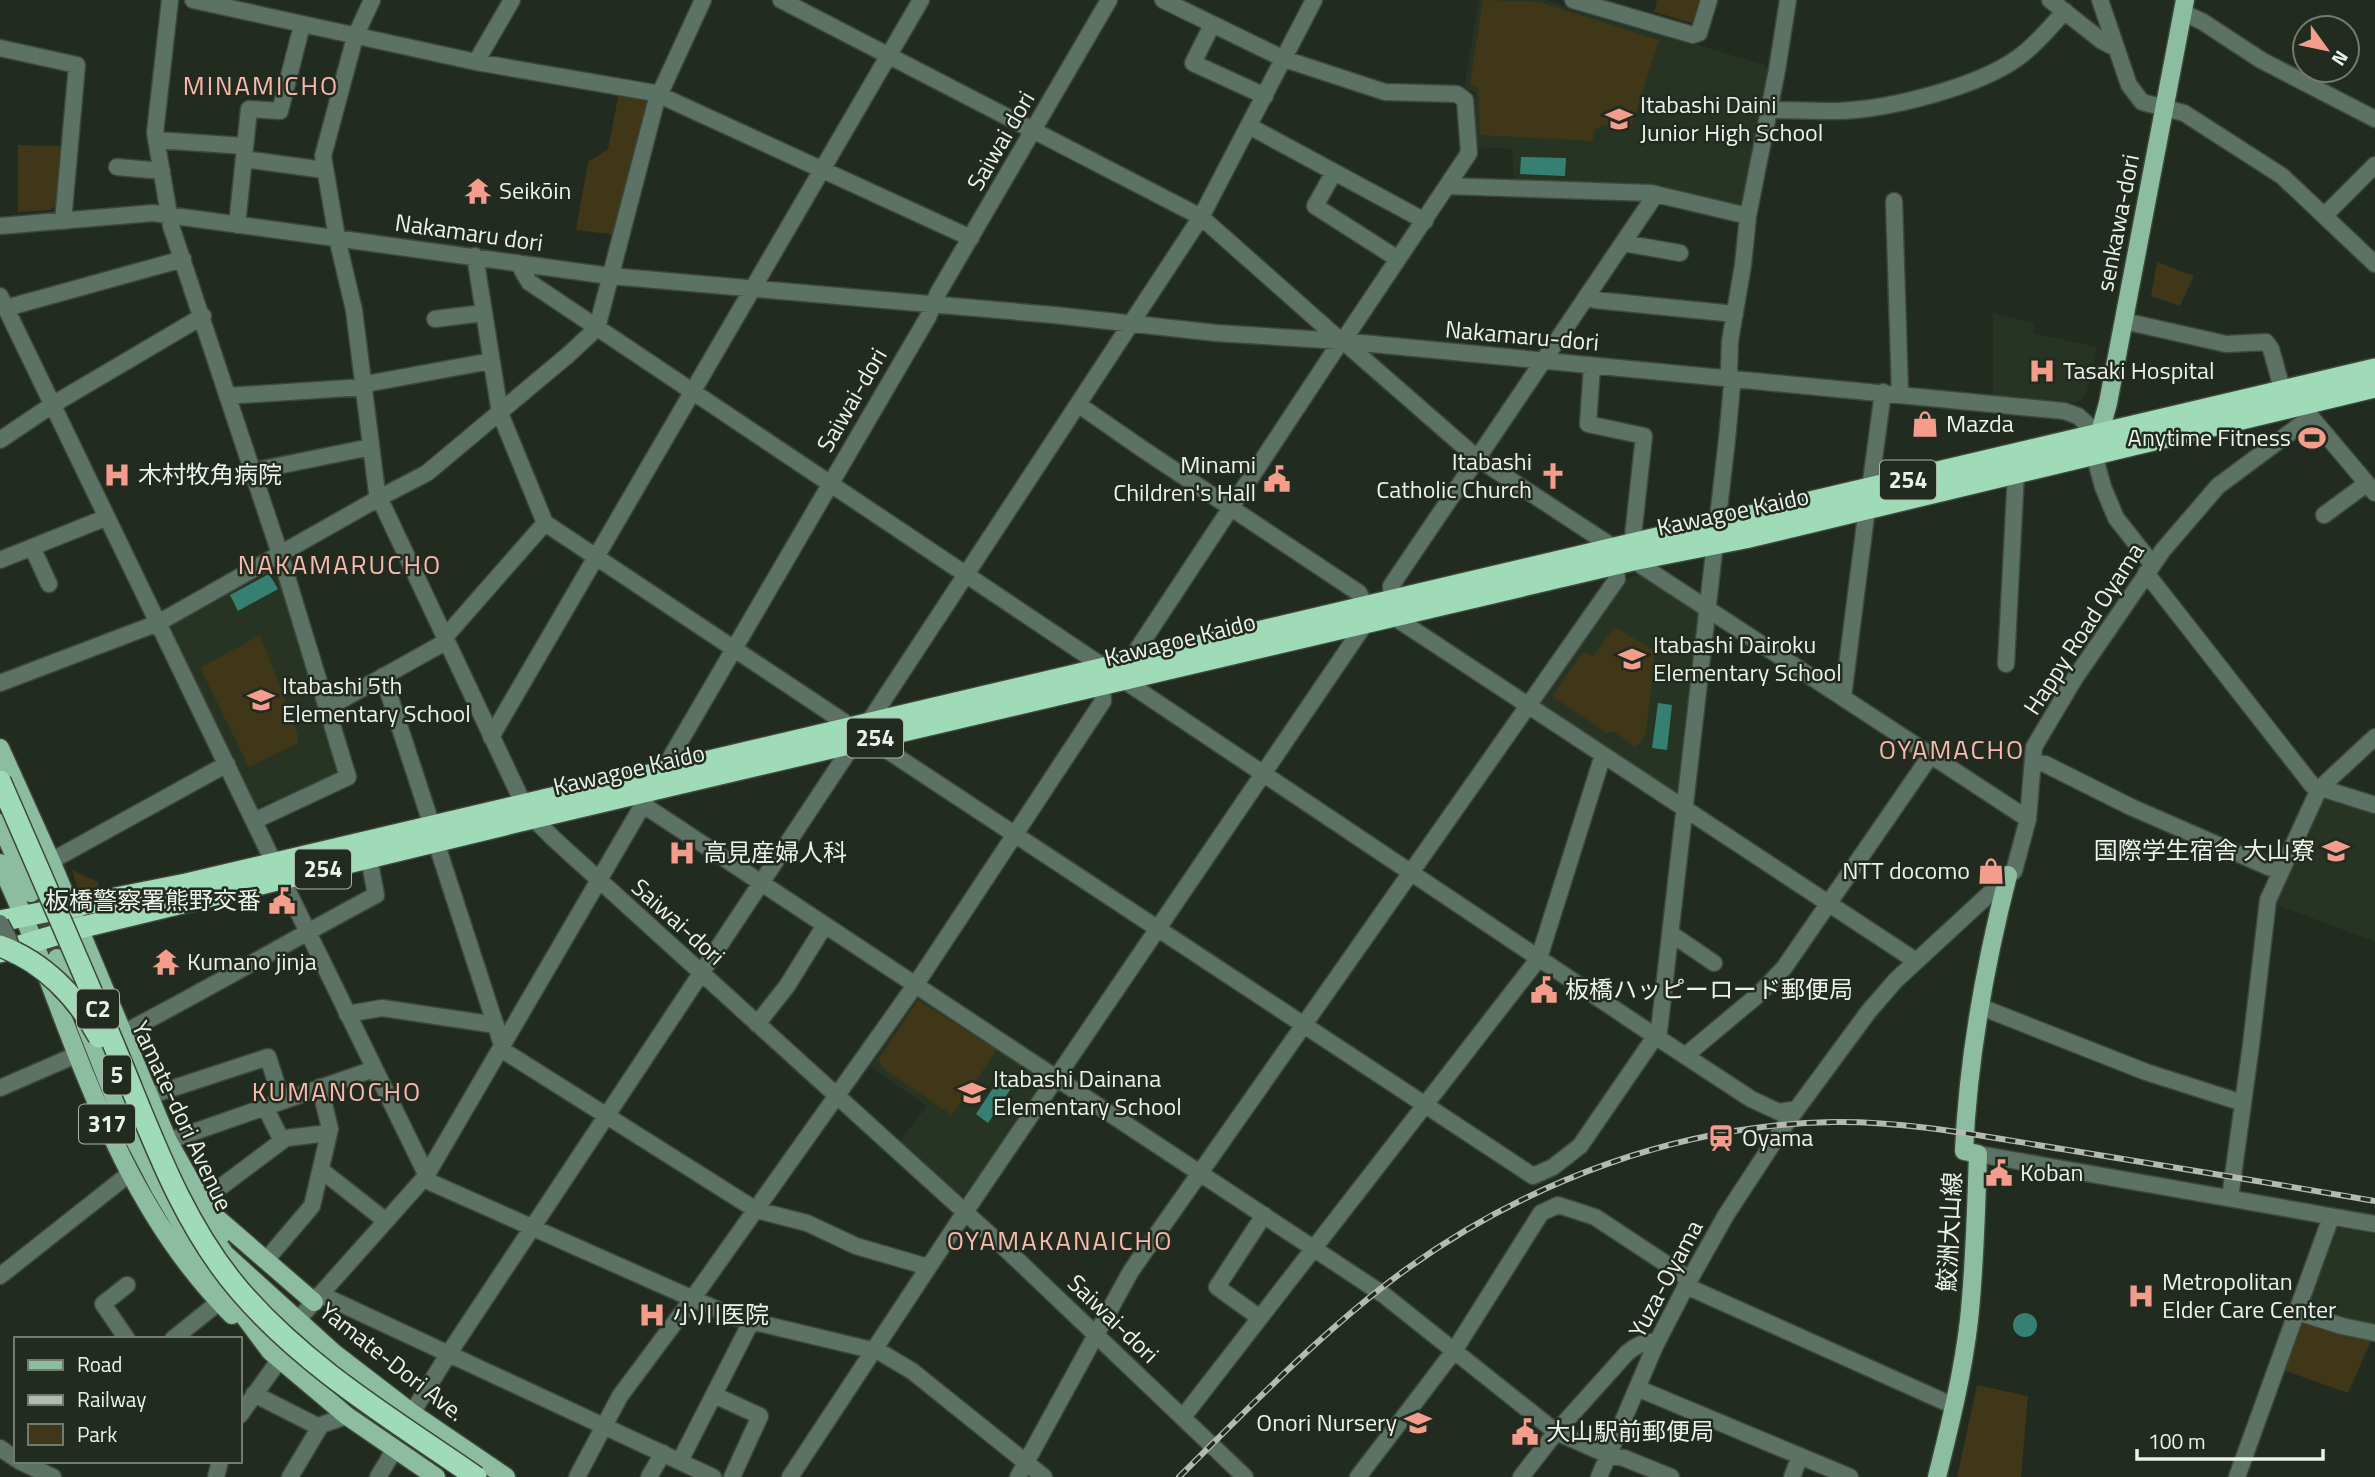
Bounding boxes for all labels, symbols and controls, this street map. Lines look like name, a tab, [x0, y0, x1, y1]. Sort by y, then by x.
north arrow	[2291, 14, 2361, 84]
text: N	[2325, 45, 2356, 72]
district label: MINAMICHO	[183, 66, 339, 105]
street label: Saiwai dori	[957, 84, 1043, 197]
place label: Itabashi Daini Junior High School	[1640, 86, 1823, 150]
school or university icon: Itabashi Daini Junior High School	[1604, 104, 1634, 134]
street label: senkawa-dori	[2086, 151, 2148, 295]
place label: Seikōin	[499, 172, 571, 208]
temple icon: Seikōin	[463, 176, 493, 206]
street label: Nakamaru dori	[393, 204, 545, 260]
street label: Nakamaru-dori	[1444, 310, 1601, 360]
street label: Saiwai-dori	[807, 341, 896, 458]
place label: Tasaki Hospital	[2063, 352, 2215, 388]
hospital icon: Tasaki Hospital	[2027, 356, 2057, 386]
place label: Mazda	[1946, 405, 2014, 441]
shop icon: Mazda	[1910, 409, 1940, 439]
place label: Anytime Fitness	[2128, 419, 2291, 455]
sports icon: Anytime Fitness	[2297, 423, 2327, 453]
place label: Itabashi Catholic Church	[1376, 443, 1532, 507]
place label: Minami Children's Hall	[1113, 446, 1256, 510]
place label: 木村牧角病院	[138, 456, 282, 492]
hospital icon: 木村牧角病院	[102, 460, 132, 490]
road number: 254	[1880, 460, 1936, 500]
church icon: Itabashi Catholic Church	[1538, 461, 1568, 491]
public building icon: Minami Children's Hall	[1262, 464, 1292, 494]
street label: Kawagoe Kaido	[1653, 477, 1812, 545]
street label: Happy Road Oyama	[2014, 535, 2152, 722]
district label: NAKAMARUCHO	[238, 545, 442, 584]
street label: Kawagoe Kaido	[1100, 603, 1259, 675]
place label: Itabashi Dairoku Elementary School	[1653, 626, 1842, 690]
school or university icon: Itabashi Dairoku Elementary School	[1617, 644, 1647, 674]
place label: Itabashi 5th Elementary School	[282, 667, 471, 731]
school or university icon: Itabashi 5th Elementary School	[246, 685, 276, 715]
road number: 254	[847, 718, 903, 758]
district label: OYAMACHO	[1879, 730, 2025, 769]
street label: Kawagoe Kaido	[549, 734, 708, 804]
place label: 国際学生宿舎 大山寮	[2094, 832, 2315, 868]
place label: 高見産婦人科	[703, 834, 847, 870]
school or university icon: 国際学生宿舎 大山寮	[2321, 836, 2351, 866]
hospital icon: 高見産婦人科	[667, 838, 697, 868]
road number: 254	[295, 849, 351, 888]
place label: NTT docomo	[1842, 852, 1970, 888]
shop icon: NTT docomo	[1976, 856, 2006, 886]
street label: Saiwai-dori	[624, 869, 734, 973]
place label: 板橋警察署熊野交番	[45, 882, 261, 918]
public building icon: 板橋警察署熊野交番	[267, 886, 297, 916]
place label: Kumano jinja	[187, 943, 317, 979]
temple icon: Kumano jinja	[151, 947, 181, 977]
place label: 板橋ハッピーロード郵便局	[1565, 971, 1853, 1007]
public building icon: 板橋ハッピーロード郵便局	[1529, 975, 1559, 1005]
road number: C2	[77, 990, 119, 1028]
street label: Yamate-dori Avenue	[123, 1015, 243, 1216]
road number: 5	[103, 1056, 131, 1094]
place label: Itabashi Dainana Elementary School	[993, 1060, 1182, 1124]
district label: KUMANOCHO	[252, 1072, 422, 1111]
school or university icon: Itabashi Dainana Elementary School	[957, 1078, 987, 1108]
road number: 317	[79, 1105, 135, 1144]
place label: Oyama	[1742, 1119, 1813, 1155]
station icon: Oyama	[1706, 1123, 1736, 1153]
place label: Koban	[2020, 1154, 2084, 1190]
public building icon: Koban	[1984, 1158, 2014, 1188]
street label: 鮫洲大山線	[1928, 1171, 1970, 1293]
street label: Yuza-Oyama	[1619, 1213, 1711, 1344]
district label: OYAMAKANAICHO	[947, 1221, 1173, 1260]
place label: Metropolitan Elder Care Center	[2162, 1263, 2336, 1327]
street label: Saiwai-dori	[1060, 1265, 1168, 1371]
hospital icon: Metropolitan Elder Care Center	[2126, 1281, 2156, 1311]
street label: Yamate-Dori Ave.	[312, 1293, 473, 1430]
place label: 小川医院	[673, 1296, 769, 1332]
hospital icon: 小川医院	[637, 1300, 667, 1330]
legend	[14, 1337, 242, 1463]
text: Road	[77, 1348, 122, 1380]
text: Railway	[77, 1383, 146, 1415]
place label: Onori Nursery	[1256, 1404, 1397, 1440]
school or university icon: Onori Nursery	[1403, 1408, 1433, 1438]
place label: 大山駅前郵便局	[1546, 1413, 1714, 1449]
public building icon: 大山駅前郵便局	[1510, 1417, 1540, 1447]
text: Park	[77, 1418, 117, 1450]
scale bar	[2137, 1418, 2322, 1462]
text: 100 m	[2148, 1425, 2205, 1457]

